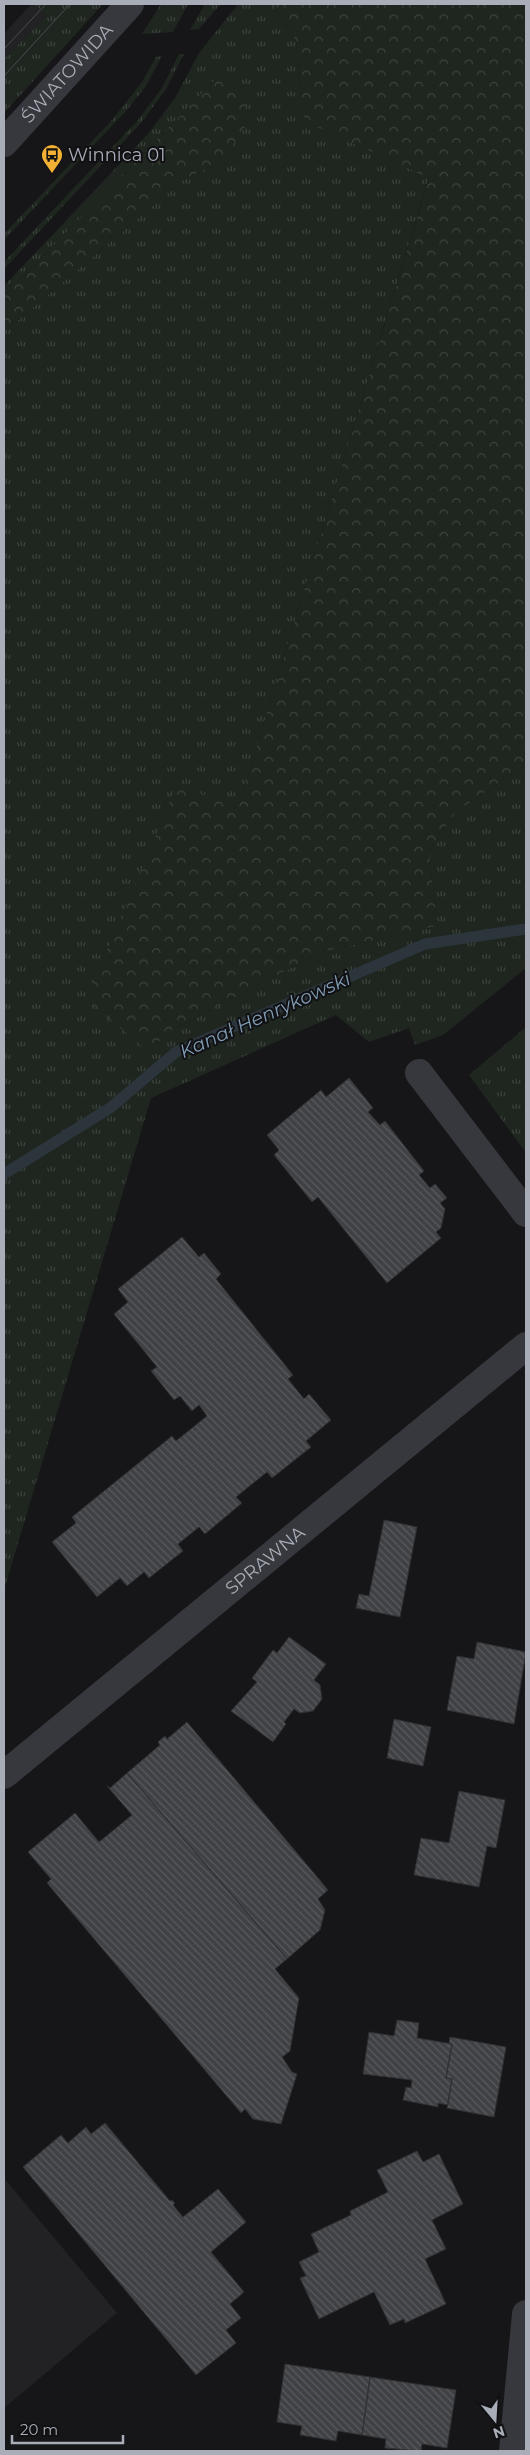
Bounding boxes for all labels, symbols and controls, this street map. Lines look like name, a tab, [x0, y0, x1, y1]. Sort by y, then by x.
street label: ŚWIATOWIDA	[17, 19, 118, 127]
bus stop icon: Winnica 01	[40, 143, 64, 174]
place label: Winnica 01	[68, 144, 166, 166]
water label: Kanał Henrykowski	[176, 967, 355, 1063]
street label: SPRAWNA	[221, 1521, 309, 1599]
north arrow	[470, 2395, 520, 2445]
scale bar	[12, 2412, 124, 2444]
text: 20 m	[20, 2420, 58, 2439]
text: N	[491, 2422, 507, 2443]

